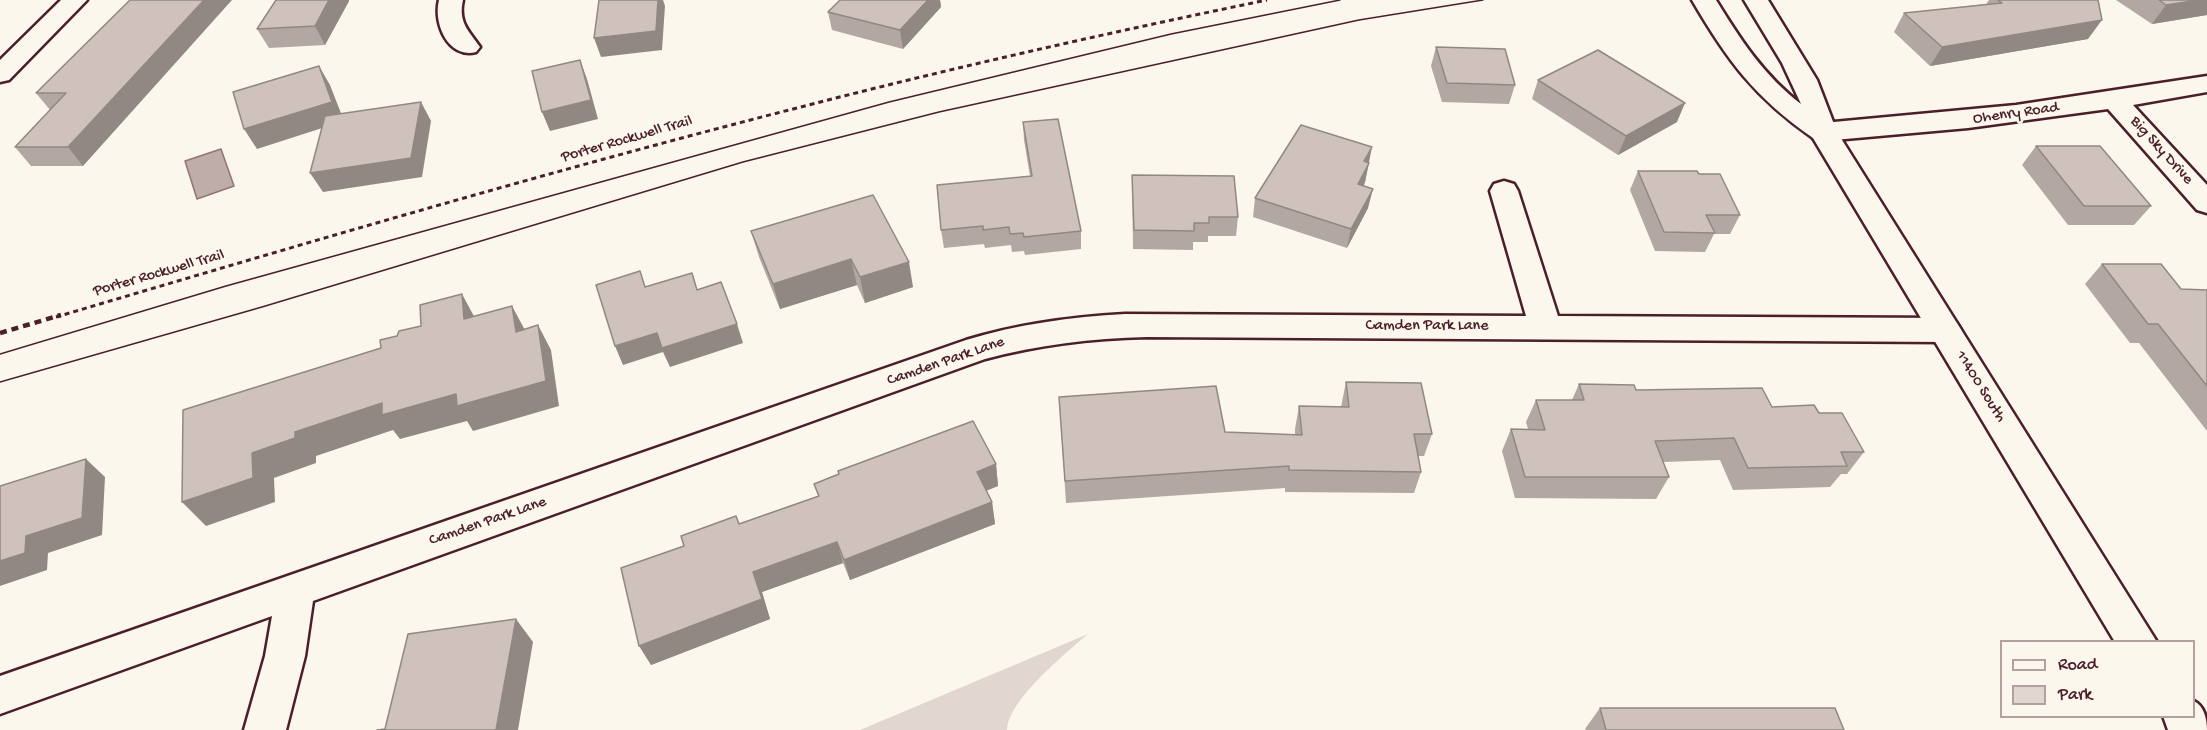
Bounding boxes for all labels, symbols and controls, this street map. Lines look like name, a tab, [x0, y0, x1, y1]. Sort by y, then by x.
street label: Ohenry Road	[1972, 98, 2060, 130]
street label: Porter Rockwell Trail	[559, 112, 695, 168]
street label: Big Sky Drive	[2125, 113, 2197, 189]
street label: Porter Rockwell Trail	[91, 246, 227, 302]
street label: Camden Park Lane	[1366, 317, 1488, 337]
street label: Camden Park Lane	[885, 333, 1007, 391]
street label: 11400 South	[1950, 348, 2010, 426]
street label: Camden Park Lane	[427, 493, 549, 551]
legend	[2000, 640, 2195, 718]
text: Road	[2058, 655, 2097, 676]
text: Park	[2058, 685, 2092, 706]

